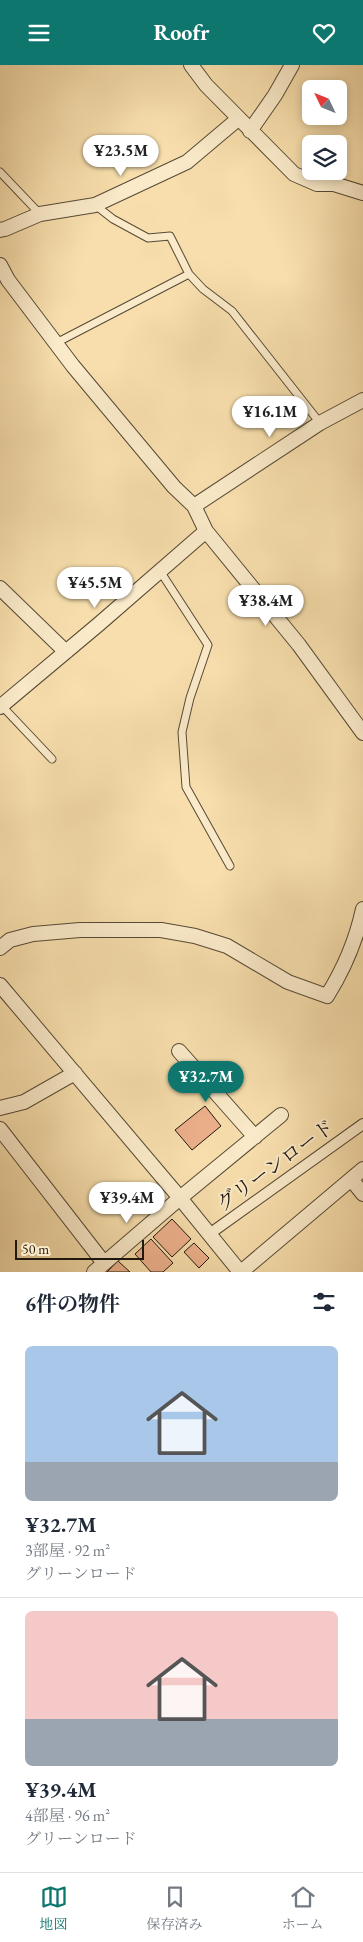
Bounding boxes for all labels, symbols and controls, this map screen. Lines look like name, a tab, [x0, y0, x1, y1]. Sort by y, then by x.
text: Roofr	[154, 18, 209, 47]
icon: menu	[25, 19, 53, 47]
icon: heart	[310, 19, 338, 47]
north arrow	[302, 80, 348, 125]
map controls	[302, 80, 347, 180]
pin: ¥23.5M	[80, 135, 162, 177]
button: layers	[302, 135, 347, 180]
text: ¥23.5M	[94, 140, 148, 161]
pin: ¥16.1M	[229, 395, 311, 438]
text: ¥16.1M	[243, 401, 297, 422]
pin: ¥45.5M	[54, 567, 136, 609]
text: ¥45.5M	[68, 572, 122, 593]
pin: ¥38.4M	[225, 585, 307, 627]
text: ¥38.4M	[239, 590, 293, 611]
pin: ¥32.7M	[165, 1061, 247, 1103]
text: ¥32.7M	[179, 1066, 233, 1087]
street label: グリーンロード	[211, 1113, 339, 1217]
pin: ¥39.4M	[86, 1181, 168, 1224]
text: ¥39.4M	[100, 1187, 154, 1208]
scale bar	[15, 1237, 144, 1260]
text: 50 m	[22, 1240, 49, 1258]
icon: filters	[310, 1288, 338, 1316]
text: 6件の物件	[25, 1290, 120, 1317]
icon: home	[137, 1378, 227, 1468]
text: ¥32.7M	[25, 1511, 96, 1538]
text: 3部屋 · 92 m²	[25, 1540, 110, 1561]
text: グリーンロード	[25, 1563, 137, 1584]
icon: home	[137, 1644, 227, 1734]
text: ¥39.4M	[25, 1776, 96, 1803]
text: 4部屋 · 96 m²	[25, 1805, 110, 1826]
text: グリーンロード	[25, 1828, 137, 1849]
tab: 地図	[40, 1883, 68, 1933]
tab: 保存済み	[147, 1883, 203, 1933]
tab: ホーム	[282, 1883, 324, 1933]

